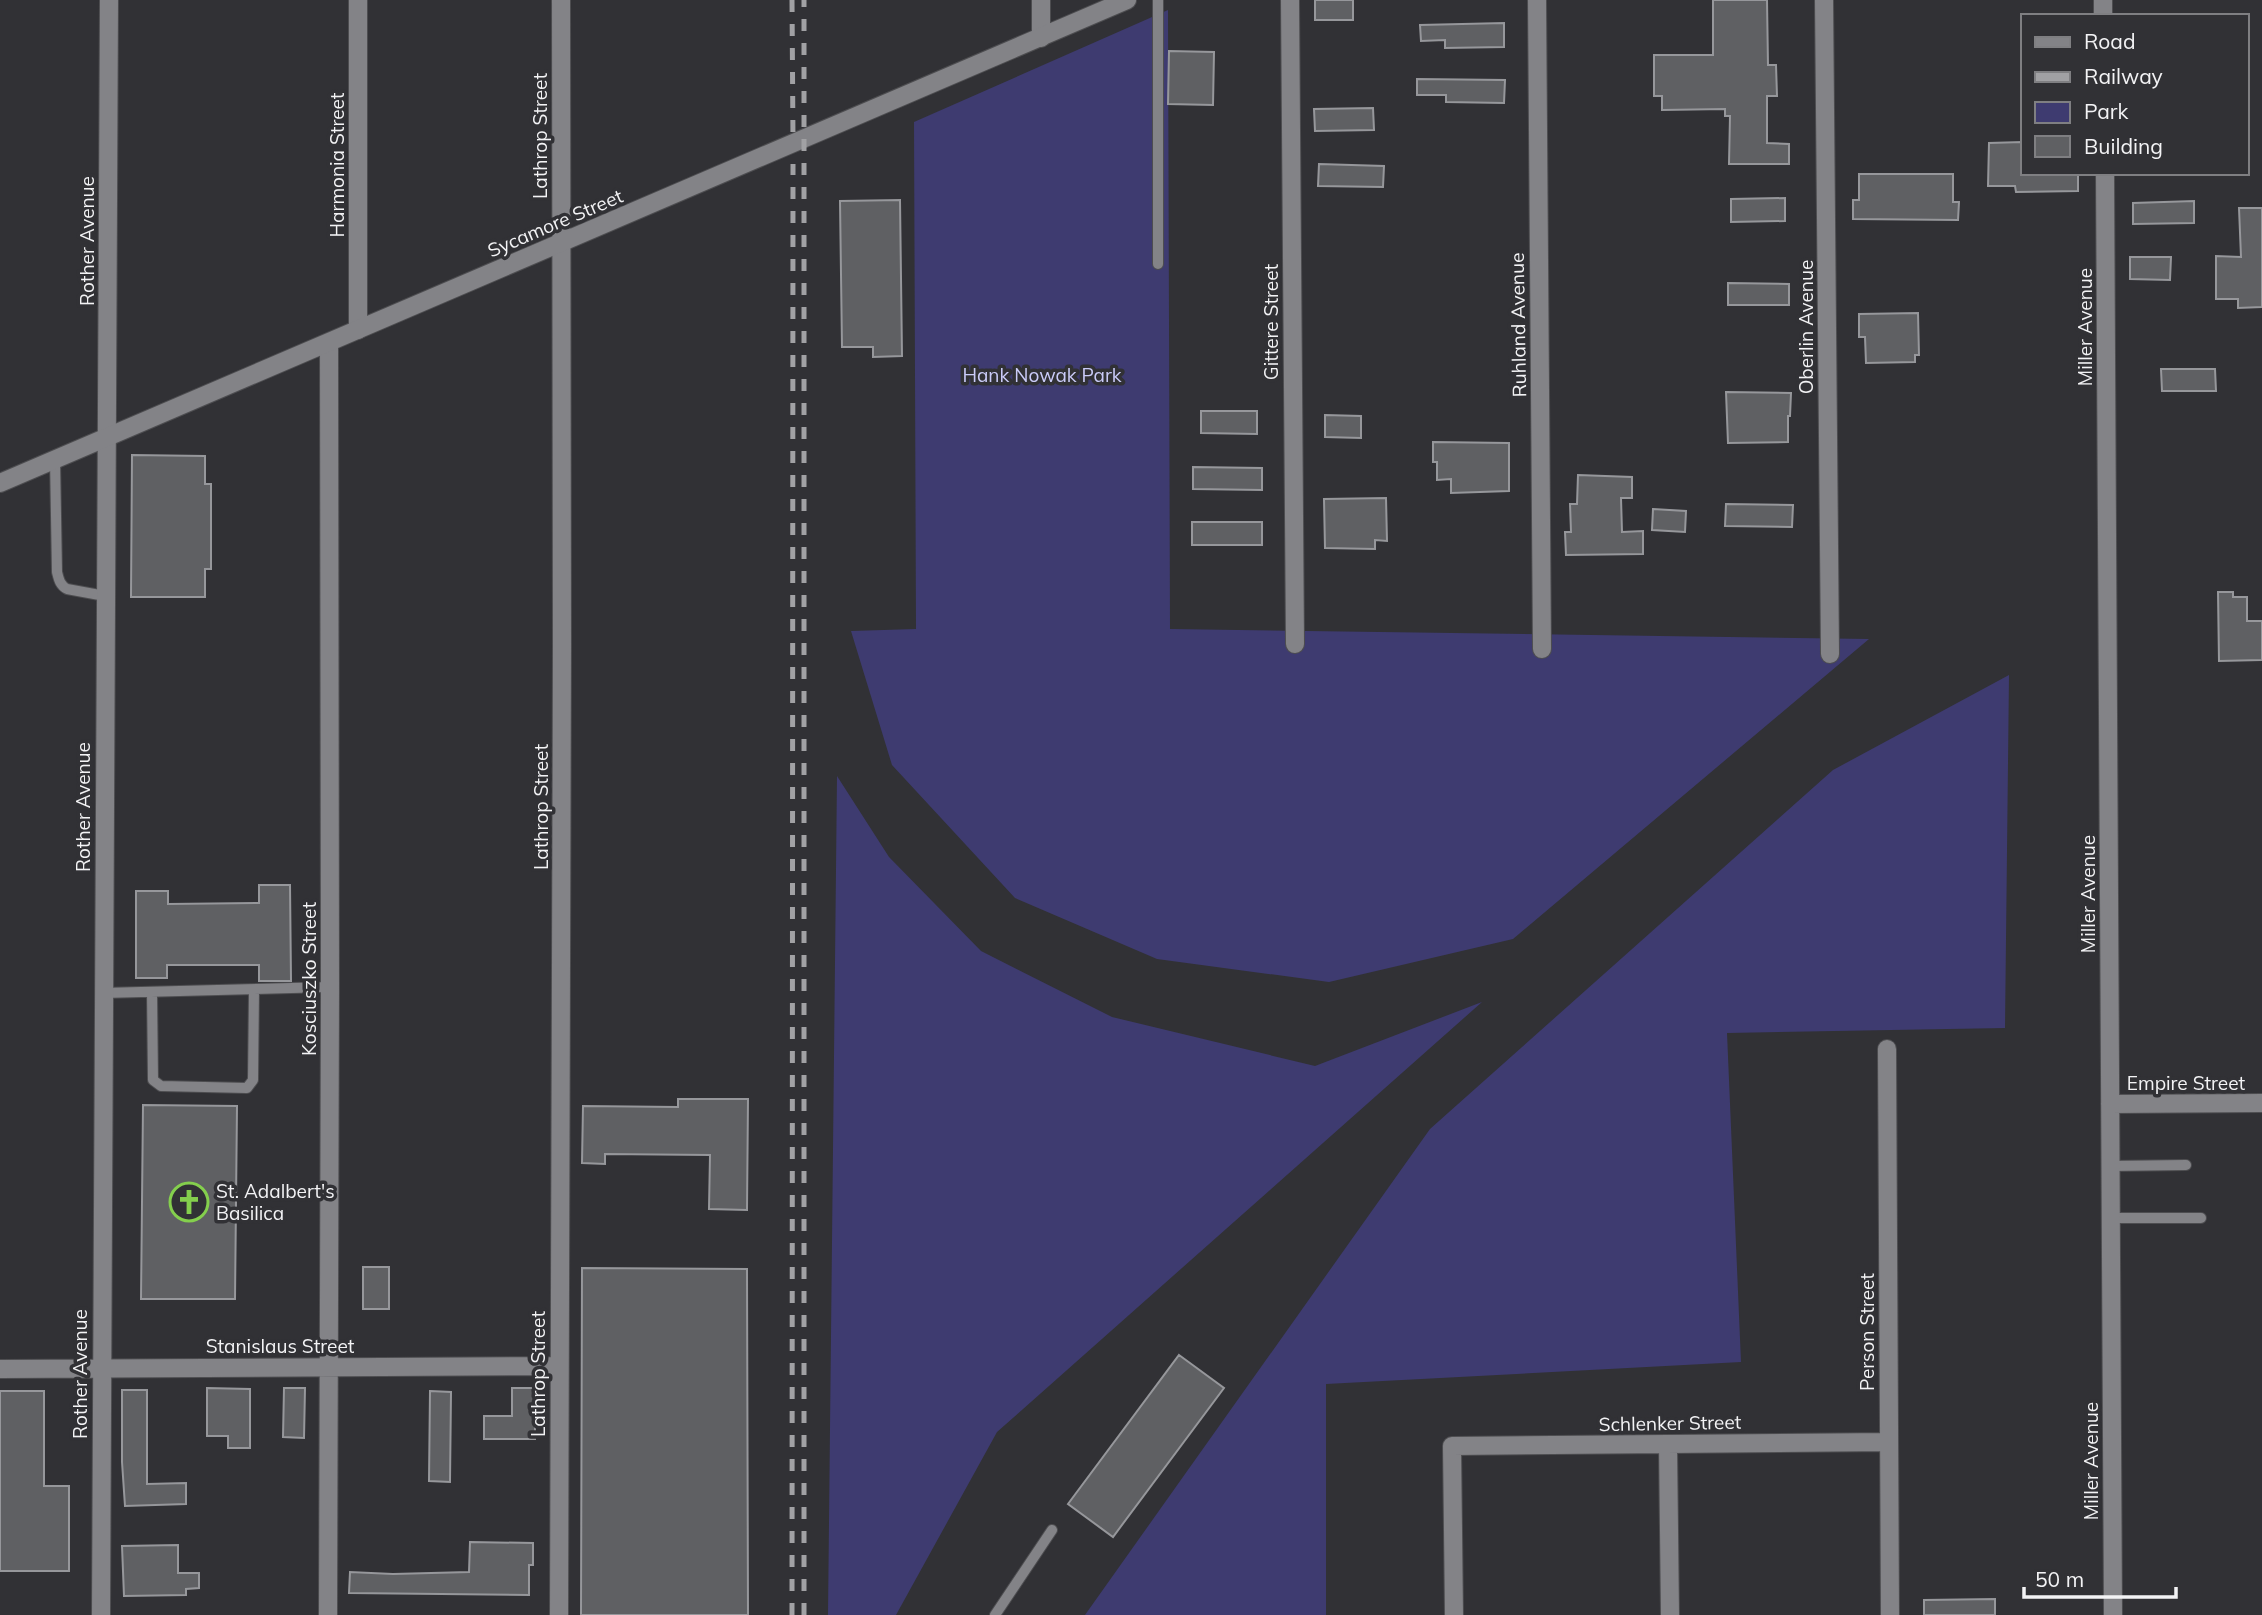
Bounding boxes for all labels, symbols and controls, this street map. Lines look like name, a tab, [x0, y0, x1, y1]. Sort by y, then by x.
legend	[2021, 14, 2248, 175]
text: Road	[2084, 28, 2135, 54]
text: Railway	[2084, 63, 2163, 89]
street label: Lathrop Street	[528, 73, 552, 199]
street label: Harmonia Street	[325, 92, 349, 237]
text: Park	[2084, 98, 2128, 124]
text: Building	[2084, 133, 2163, 159]
street label: Rother Avenue	[75, 176, 99, 306]
street label: Sycamore Street	[484, 184, 627, 262]
street label: Ruhland Avenue	[1505, 252, 1531, 398]
street label: Oberlin Avenue	[1794, 260, 1818, 394]
street label: Gittere Street	[1259, 263, 1283, 380]
street label: Miller Avenue	[2073, 268, 2097, 386]
park label: Hank Nowak Park	[962, 363, 1122, 387]
street label: Rother Avenue	[71, 742, 95, 872]
street label: Lathrop Street	[529, 744, 553, 870]
street label: Miller Avenue	[2076, 835, 2100, 953]
street label: Kosciuszko Street	[297, 902, 321, 1056]
street label: Empire Street	[2127, 1071, 2246, 1095]
place label: St. Adalbert's Basilica	[216, 1179, 335, 1225]
church icon: St. Adalbert's Basilica	[168, 1181, 210, 1223]
street label: Person Street	[1855, 1273, 1879, 1391]
street label: Rother Avenue	[68, 1309, 92, 1439]
street label: Lathrop Street	[526, 1311, 550, 1437]
street label: Stanislaus Street	[206, 1334, 355, 1358]
street label: Miller Avenue	[2079, 1402, 2103, 1520]
street label: Schlenker Street	[1598, 1410, 1742, 1436]
scale bar	[2024, 1556, 2176, 1600]
text: 50 m	[2035, 1566, 2084, 1592]

